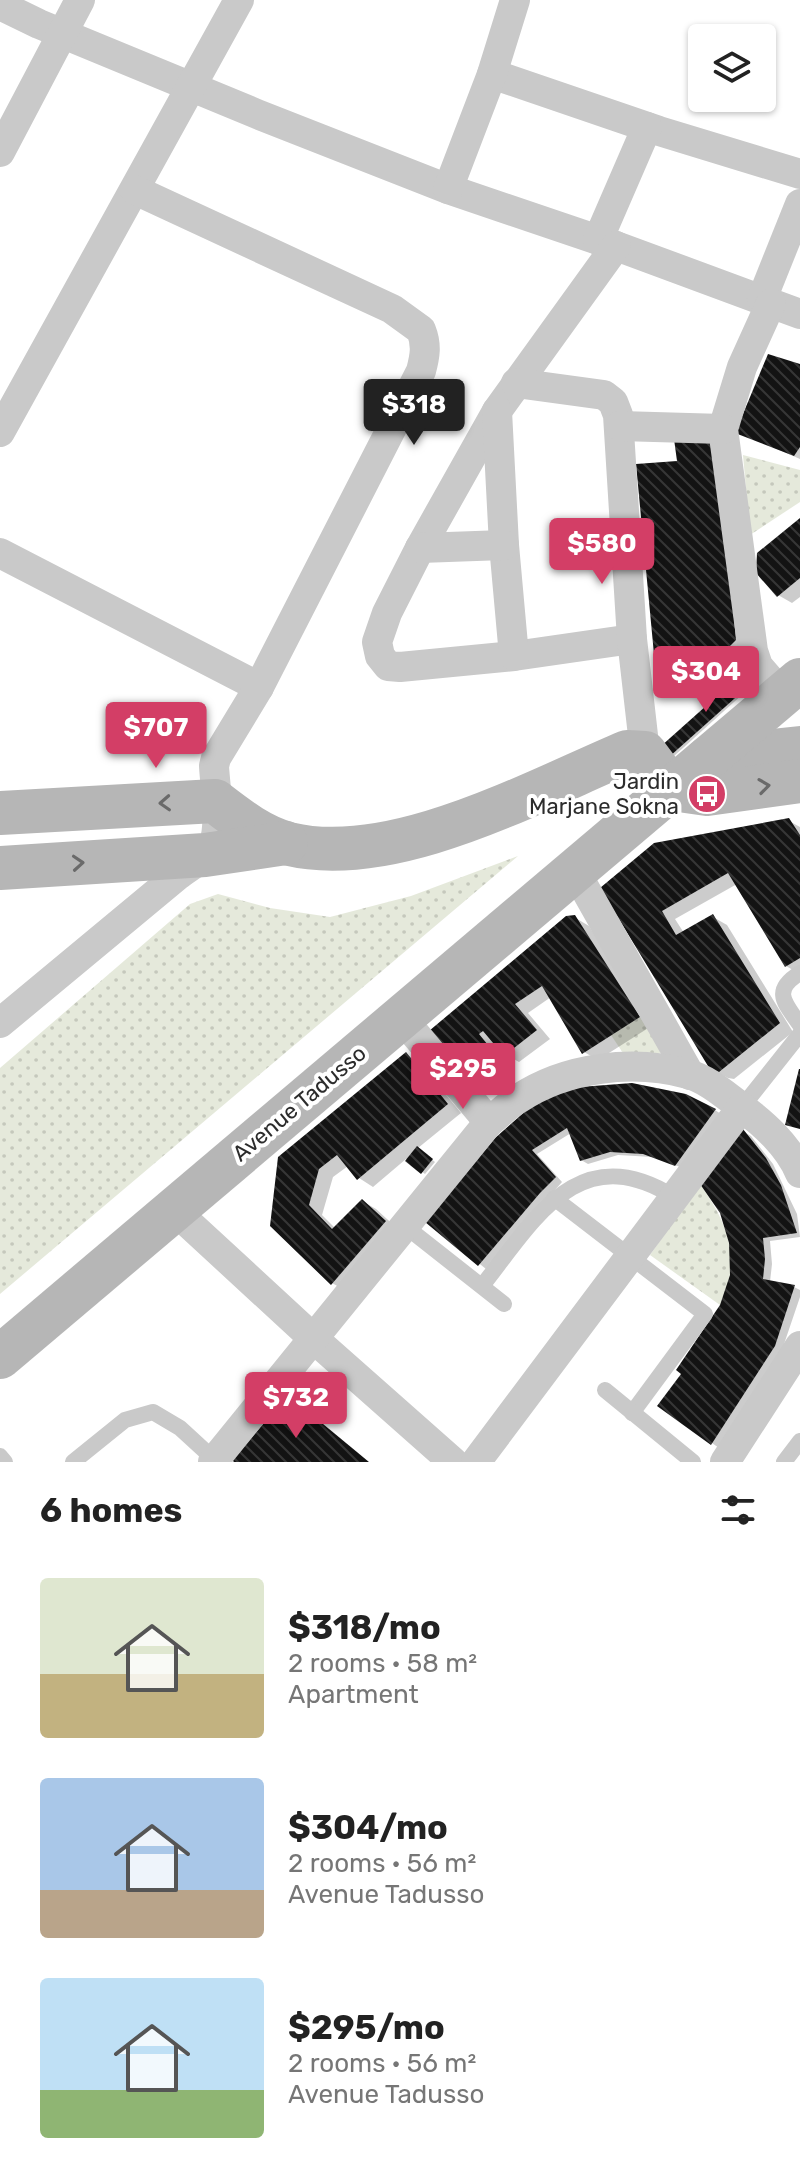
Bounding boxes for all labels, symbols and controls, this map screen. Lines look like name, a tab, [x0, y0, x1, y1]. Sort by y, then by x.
map controls	[688, 24, 776, 112]
button: layers	[688, 24, 776, 112]
pin: $318	[367, 379, 461, 447]
text: $318	[382, 389, 446, 420]
pin: $580	[555, 518, 649, 586]
text: $580	[567, 528, 637, 559]
pin: $304	[659, 646, 753, 714]
text: $304	[671, 656, 741, 687]
pin: $707	[109, 702, 203, 770]
text: $707	[124, 712, 188, 743]
place label: Jardin Marjane Sokna	[529, 768, 679, 820]
bus stop icon: Jardin Marjane Sokna	[686, 773, 728, 815]
one-way arrow	[757, 778, 771, 795]
one-way arrow	[158, 795, 171, 812]
one-way arrow	[72, 855, 85, 872]
street label: Avenue Tadusso	[227, 1040, 372, 1167]
pin: $295	[416, 1043, 510, 1111]
text: $295	[429, 1053, 497, 1084]
pin: $732	[249, 1372, 343, 1440]
text: $732	[263, 1382, 329, 1413]
icon: filters	[716, 1488, 760, 1532]
text: 6 homes	[40, 1490, 182, 1531]
text: $318/mo	[288, 1607, 441, 1648]
icon: home	[104, 1610, 200, 1706]
text: 2 rooms · 58 m²	[288, 1648, 477, 1679]
text: Apartment	[288, 1679, 419, 1710]
text: $304/mo	[288, 1807, 448, 1848]
icon: home	[104, 1810, 200, 1906]
text: 2 rooms · 56 m²	[288, 1848, 476, 1879]
text: Avenue Tadusso	[288, 1879, 484, 1910]
text: $295/mo	[288, 2007, 445, 2048]
icon: home	[104, 2010, 200, 2106]
text: 2 rooms · 56 m²	[288, 2048, 476, 2079]
text: Avenue Tadusso	[288, 2079, 484, 2110]

